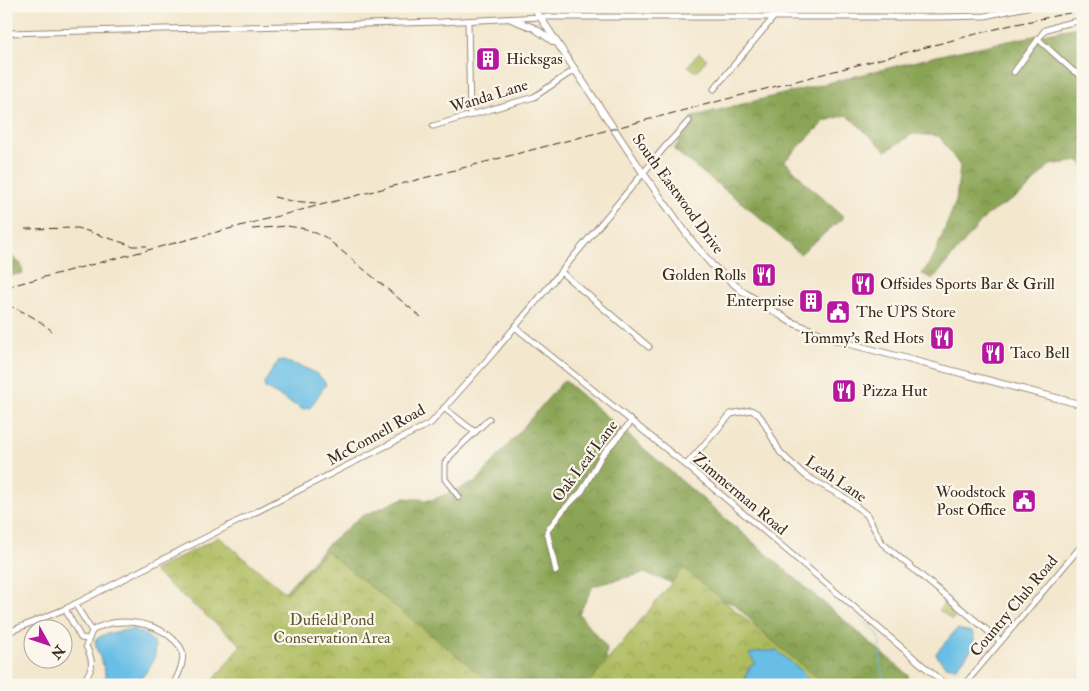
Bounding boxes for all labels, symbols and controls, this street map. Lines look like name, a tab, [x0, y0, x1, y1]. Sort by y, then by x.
building icon: Hicksgas	[475, 46, 501, 72]
place label: Hicksgas	[506, 49, 563, 69]
street label: Wanda Lane	[447, 75, 531, 118]
street label: South Eastwood Drive	[628, 130, 728, 258]
restaurant icon: Golden Rolls	[751, 262, 777, 288]
place label: Golden Rolls	[662, 265, 746, 285]
restaurant icon: Offsides Sports Bar & Grill	[850, 271, 876, 297]
place label: Offsides Sports Bar & Grill	[880, 274, 1055, 295]
building icon: Enterprise	[798, 288, 824, 314]
place label: Enterprise	[726, 291, 794, 312]
public building icon: The UPS Store	[825, 299, 851, 325]
place label: The UPS Store	[856, 302, 956, 322]
restaurant icon: Tommy's Red Hots	[929, 325, 955, 351]
place label: Tommy's Red Hots	[801, 328, 924, 348]
restaurant icon: Taco Bell	[980, 340, 1006, 366]
place label: Taco Bell	[1010, 343, 1070, 363]
restaurant icon: Pizza Hut	[831, 378, 857, 404]
place label: Pizza Hut	[862, 381, 927, 401]
street label: McConnell Road	[323, 400, 429, 470]
street label: Oak Leaf Lane	[548, 416, 622, 506]
street label: Zimmerman Road	[688, 449, 792, 540]
street label: Leah Lane	[802, 451, 871, 507]
place label: Woodstock Post Office	[934, 482, 1006, 520]
public building icon: Woodstock Post Office	[1011, 488, 1037, 514]
street label: Country Club Road	[966, 551, 1062, 661]
park label: Dufield Pond Conservation Area	[273, 610, 391, 648]
north arrow	[22, 618, 72, 668]
text: N	[47, 641, 69, 663]

